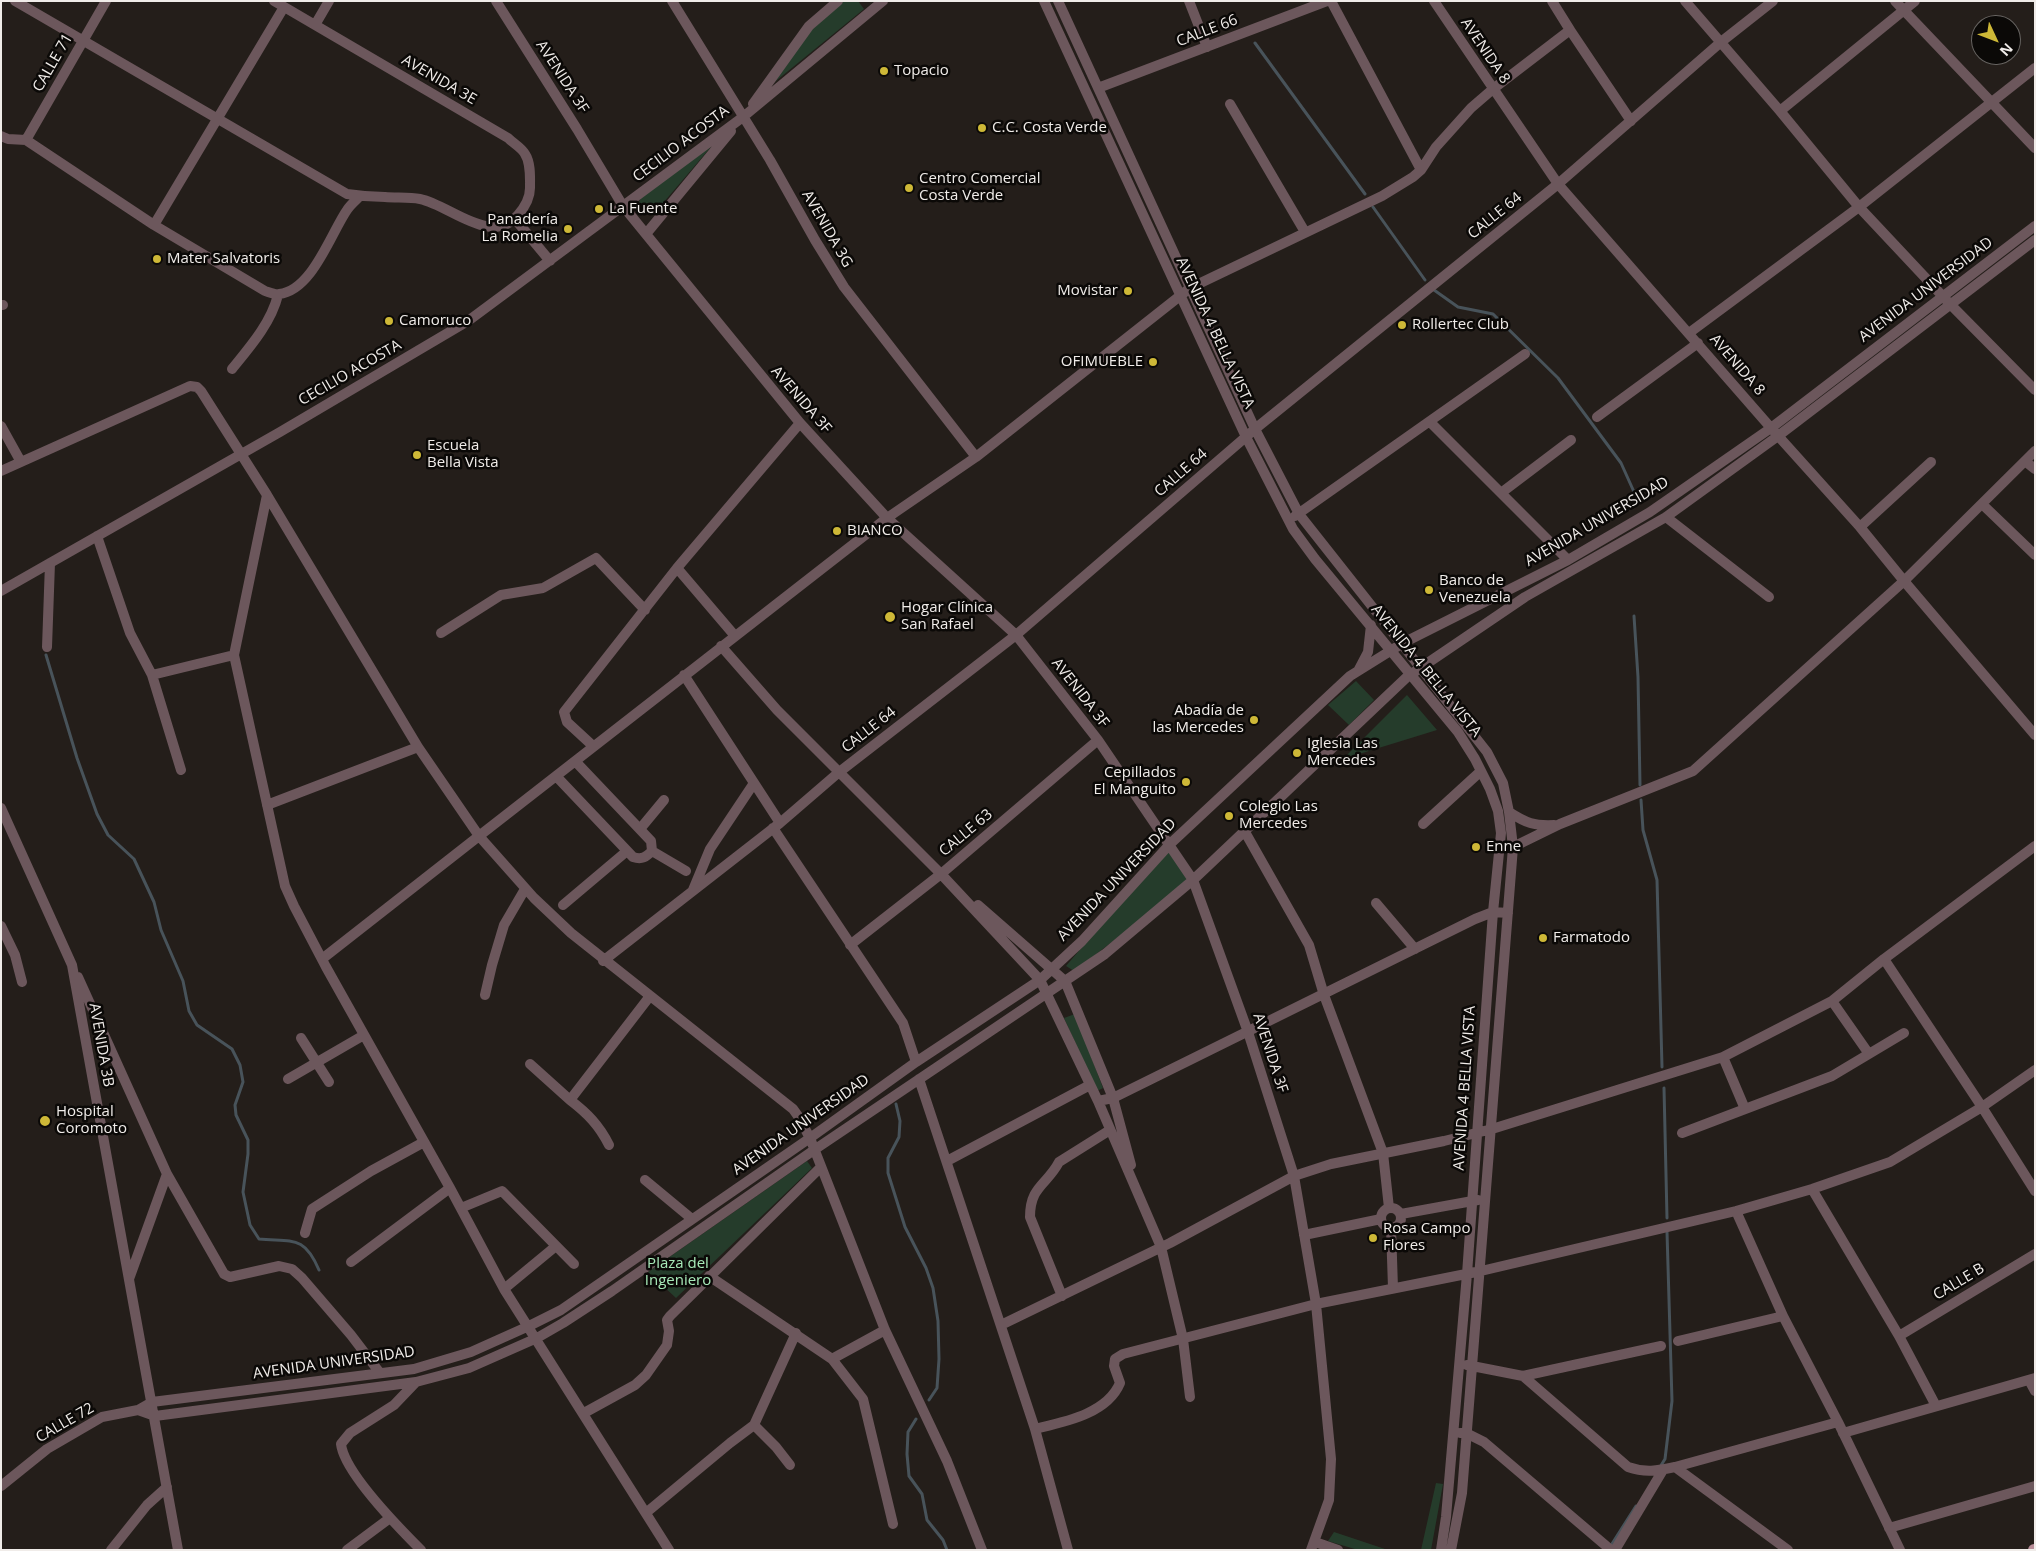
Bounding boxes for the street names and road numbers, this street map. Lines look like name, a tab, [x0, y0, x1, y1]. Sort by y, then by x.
street label: CALLE 66	[1174, 11, 1240, 51]
street label: AVENIDA 8	[1457, 15, 1513, 87]
street label: CALLE 71	[29, 31, 77, 95]
street label: AVENIDA 3F	[532, 37, 592, 117]
street label: AVENIDA 3E	[398, 51, 480, 109]
street label: CECILIO ACOSTA	[629, 102, 733, 186]
street label: AVENIDA 3G	[798, 187, 856, 271]
street label: CALLE 64	[1464, 189, 1526, 243]
street label: AVENIDA UNIVERSIDAD	[1855, 234, 1997, 346]
street label: AVENIDA 4 BELLA VISTA	[1172, 254, 1258, 412]
street label: AVENIDA 8	[1706, 331, 1768, 399]
street label: CECILIO ACOSTA	[295, 336, 405, 410]
street label: AVENIDA 3F	[767, 363, 835, 437]
street label: CALLE 64	[1151, 445, 1211, 501]
street label: AVENIDA UNIVERSIDAD	[1522, 473, 1672, 571]
street label: AVENIDA 4 BELLA VISTA	[1367, 601, 1485, 741]
street label: AVENIDA 3F	[1047, 655, 1113, 731]
street label: CALLE 64	[838, 703, 900, 757]
street label: CALLE 63	[936, 806, 996, 860]
street label: AVENIDA UNIVERSIDAD	[1054, 815, 1180, 945]
street label: AVENIDA 3B	[85, 1002, 117, 1088]
street label: AVENIDA 4 BELLA VISTA	[1450, 1005, 1480, 1171]
street label: AVENIDA 3F	[1249, 1011, 1291, 1095]
street label: AVENIDA UNIVERSIDAD	[729, 1071, 873, 1179]
street label: CALLE B	[1930, 1260, 1988, 1304]
street label: AVENIDA UNIVERSIDAD	[252, 1343, 416, 1383]
street label: CALLE 72	[33, 1399, 97, 1447]

